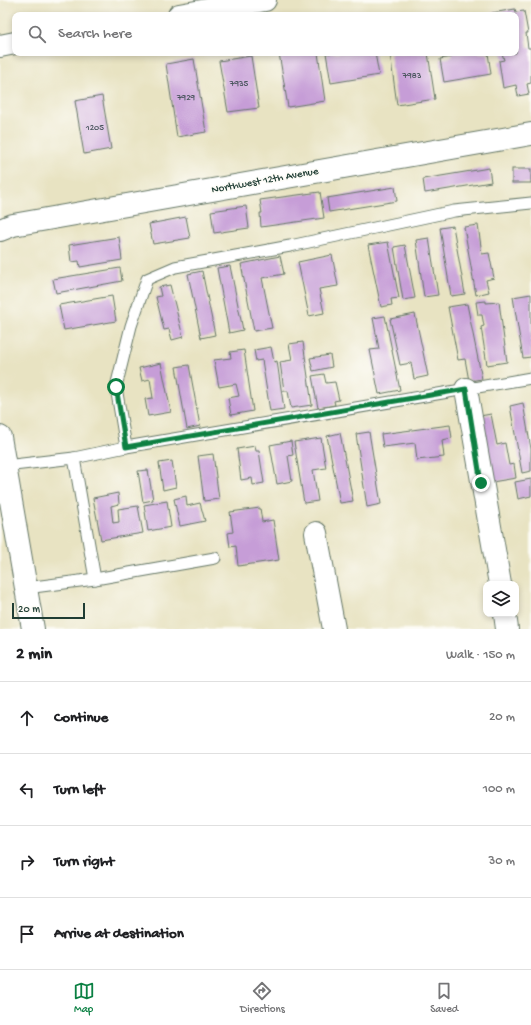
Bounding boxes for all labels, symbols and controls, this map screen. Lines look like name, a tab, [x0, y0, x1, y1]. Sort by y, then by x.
search box	[12, 12, 519, 56]
icon: search	[26, 23, 48, 45]
text: Search here	[58, 25, 132, 43]
house number: 7983	[402, 71, 422, 82]
house number: 7935	[229, 79, 249, 90]
house number: 7929	[176, 93, 196, 104]
house number: 1205	[85, 123, 104, 134]
street label: Northwest 12th Avenue	[211, 166, 320, 196]
route start	[107, 378, 125, 396]
route end	[472, 474, 490, 492]
map controls	[483, 581, 519, 617]
button: layers	[483, 581, 519, 617]
scale bar	[12, 601, 85, 620]
text: 20 m	[18, 604, 40, 616]
text: 2 min	[16, 645, 52, 665]
text: Walk · 150 m	[446, 648, 515, 663]
icon: ahead	[16, 707, 38, 729]
text: Continue	[54, 709, 108, 727]
text: 20 m	[489, 710, 515, 725]
icon: left	[16, 779, 38, 801]
text: Turn left	[54, 781, 105, 799]
text: 100 m	[483, 782, 515, 797]
icon: right	[16, 851, 38, 873]
text: Turn right	[54, 853, 114, 871]
text: 30 m	[489, 854, 515, 869]
icon: arrive	[16, 923, 38, 945]
text: Arrive at destination	[54, 925, 184, 943]
tab: Map	[73, 980, 95, 1016]
tab: Directions	[240, 980, 285, 1016]
tab: Saved	[430, 980, 458, 1016]

